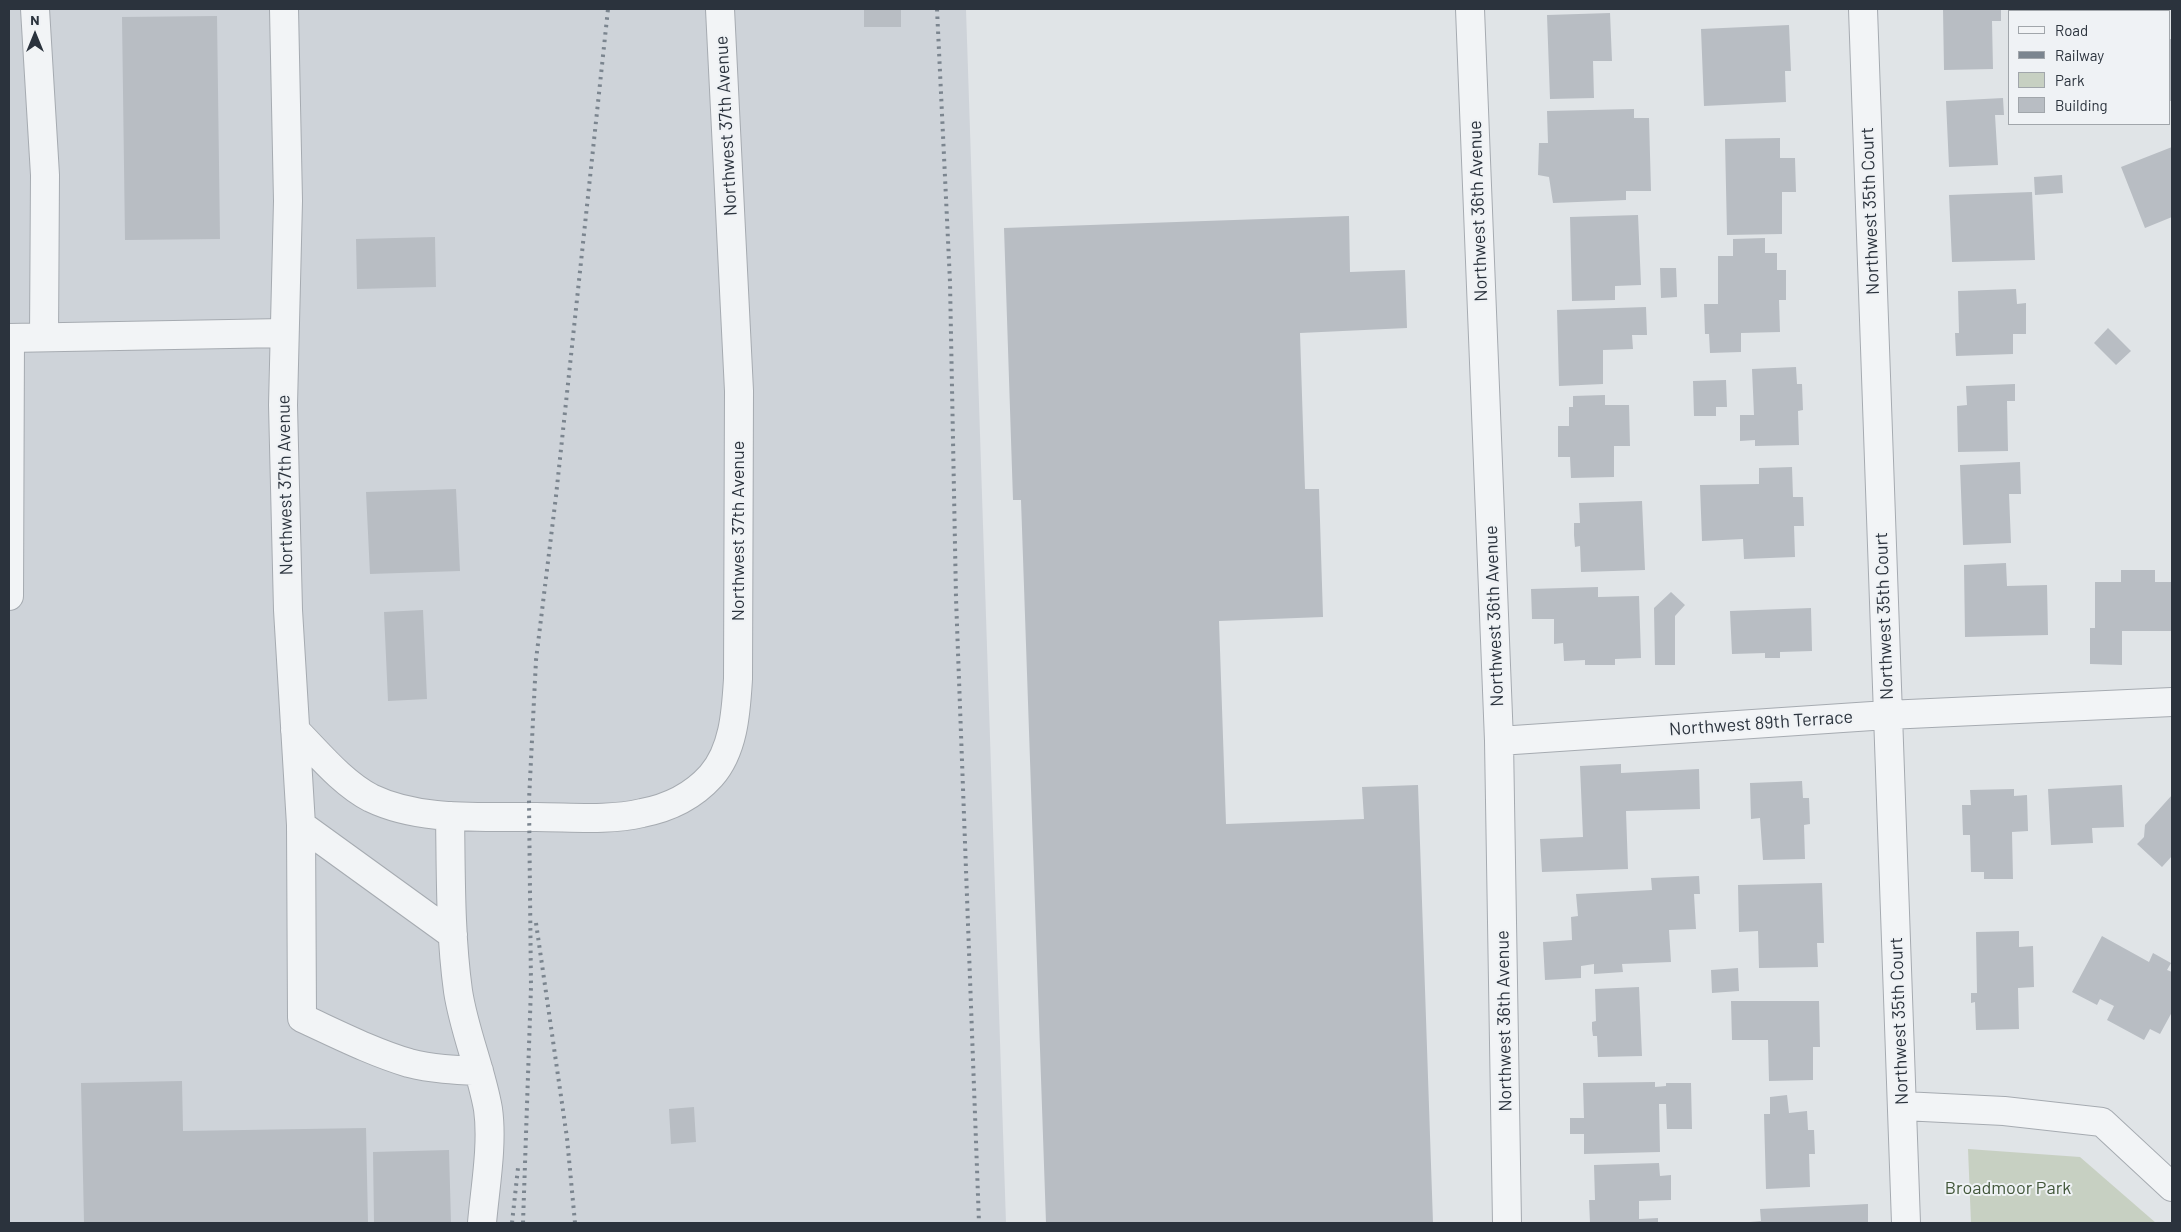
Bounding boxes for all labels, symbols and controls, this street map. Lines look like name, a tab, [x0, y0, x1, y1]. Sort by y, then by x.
north arrow	[10, 10, 60, 60]
legend	[2008, 10, 2171, 125]
text: N	[30, 11, 40, 28]
text: Road	[2055, 21, 2088, 39]
street label: Northwest 37th Avenue	[710, 35, 742, 217]
text: Railway	[2055, 46, 2104, 64]
text: Park	[2055, 71, 2084, 89]
text: Building	[2055, 96, 2108, 114]
street label: Northwest 36th Avenue	[1464, 120, 1492, 302]
street label: Northwest 35th Court	[1856, 127, 1884, 295]
street label: Northwest 37th Avenue	[273, 395, 297, 575]
street label: Northwest 37th Avenue	[727, 441, 749, 621]
street label: Northwest 36th Avenue	[1480, 525, 1508, 707]
street label: Northwest 35th Court	[1870, 532, 1898, 700]
street label: Northwest 89th Terrace	[1668, 706, 1854, 740]
street label: Northwest 36th Avenue	[1492, 930, 1516, 1112]
street label: Northwest 35th Court	[1885, 937, 1913, 1105]
park label: Broadmoor Park	[1945, 1177, 2071, 1199]

